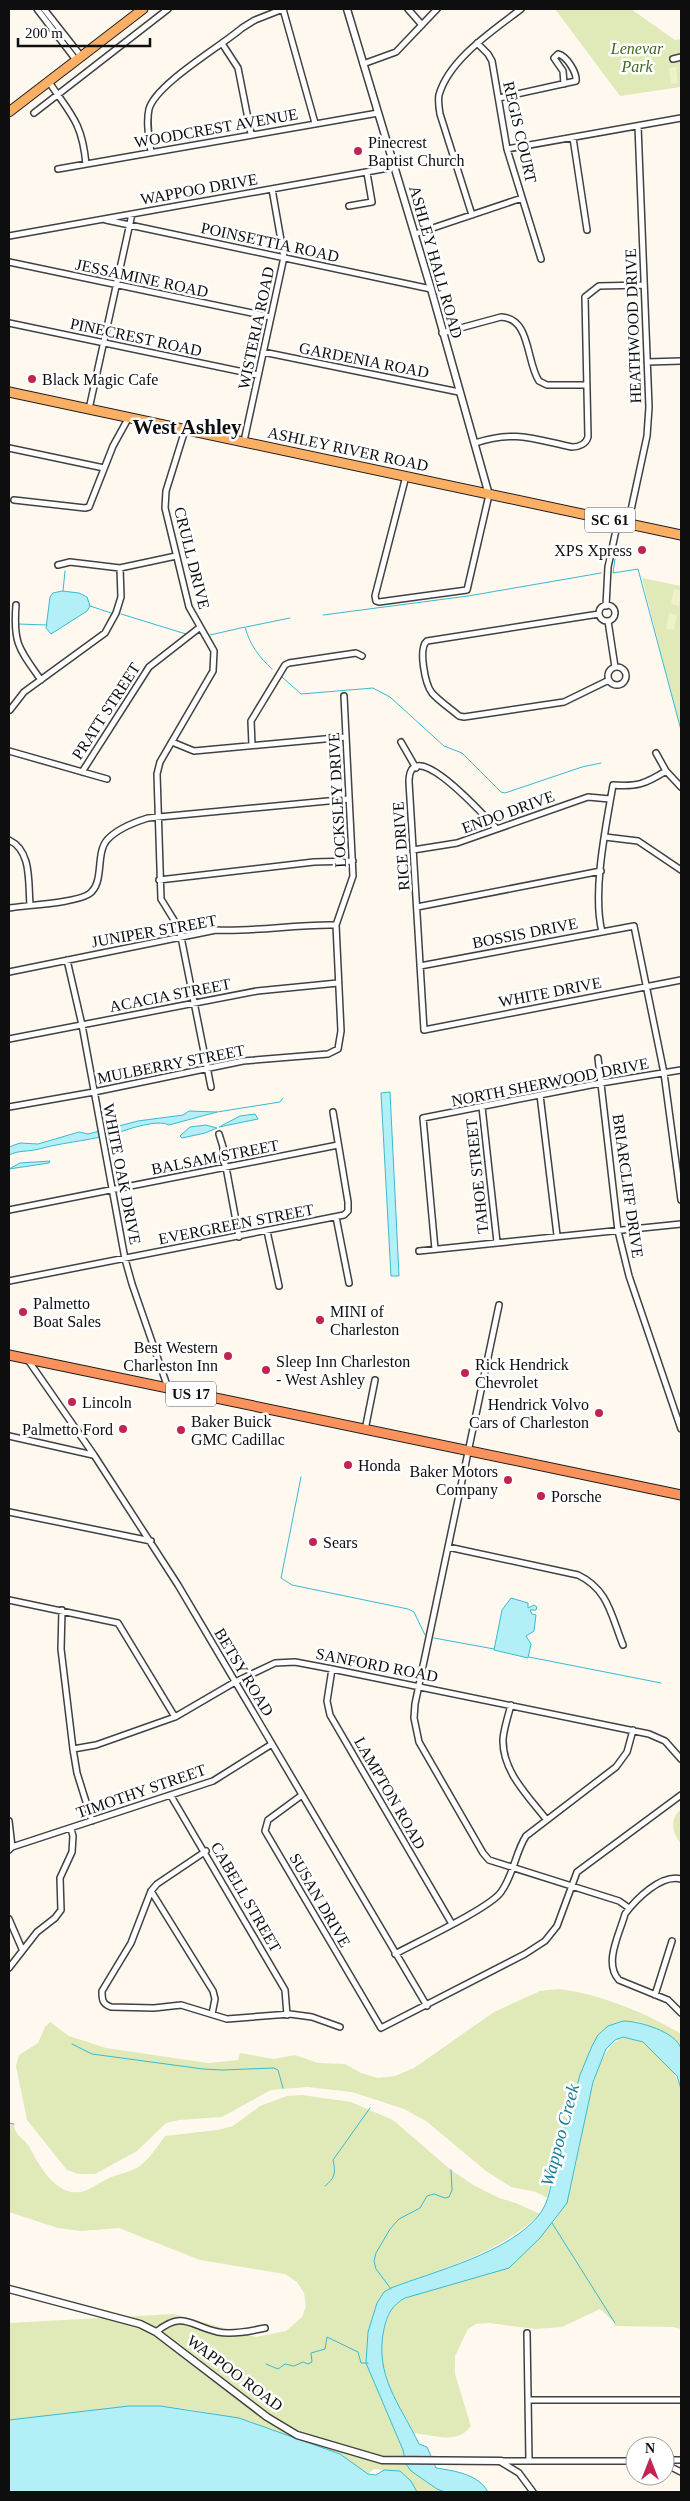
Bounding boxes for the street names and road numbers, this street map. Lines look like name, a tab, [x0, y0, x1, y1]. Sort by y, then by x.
street label: REGIS COURT	[500, 80, 540, 185]
street label: WOODCREST AVENUE	[133, 105, 299, 151]
street label: WAPPOO DRIVE	[139, 170, 259, 208]
street label: ASHLEY HALL ROAD	[406, 184, 466, 340]
street label: POINSETTIA ROAD	[199, 219, 341, 265]
street label: HEATHWOOD DRIVE	[622, 248, 644, 404]
street label: JESSAMINE ROAD	[74, 256, 210, 300]
street label: WISTERIA ROAD	[235, 265, 277, 391]
street label: PINECREST ROAD	[69, 315, 203, 359]
street label: GARDENIA ROAD	[298, 339, 430, 381]
street label: ASHLEY RIVER ROAD	[266, 424, 430, 474]
street label: CRULL DRIVE	[171, 505, 213, 611]
road number: SC 61	[585, 508, 635, 532]
street label: PRATT STREET	[69, 660, 144, 762]
street label: LOCKSLEY DRIVE	[325, 732, 349, 868]
street label: ENDO DRIVE	[459, 787, 557, 837]
street label: RICE DRIVE	[389, 801, 413, 891]
street label: JUNIPER STREET	[90, 912, 218, 950]
street label: BOSSIS DRIVE	[471, 914, 579, 952]
street label: WHITE DRIVE	[497, 974, 603, 1010]
street label: ACACIA STREET	[108, 975, 232, 1015]
street label: MULBERRY STREET	[96, 1041, 247, 1087]
street label: NORTH SHERWOOD DRIVE	[450, 1054, 650, 1110]
street label: WHITE OAK DRIVE	[100, 1102, 144, 1246]
street label: BRIARCLIFF DRIVE	[609, 1113, 647, 1259]
street label: TAHOE STREET	[462, 1117, 491, 1234]
street label: BALSAM STREET	[150, 1136, 280, 1178]
street label: EVERGREEN STREET	[157, 1201, 315, 1247]
road number: US 17	[166, 1382, 216, 1406]
street label: BETSY ROAD	[211, 1625, 277, 1719]
street label: SANFORD ROAD	[315, 1645, 439, 1685]
street label: LAMPTON ROAD	[351, 1734, 429, 1852]
street label: TIMOTHY STREET	[74, 1761, 208, 1821]
street label: CABELL STREET	[208, 1839, 285, 1955]
street label: SUSAN DRIVE	[286, 1850, 354, 1950]
street label: WAPPOO ROAD	[184, 2332, 286, 2414]

